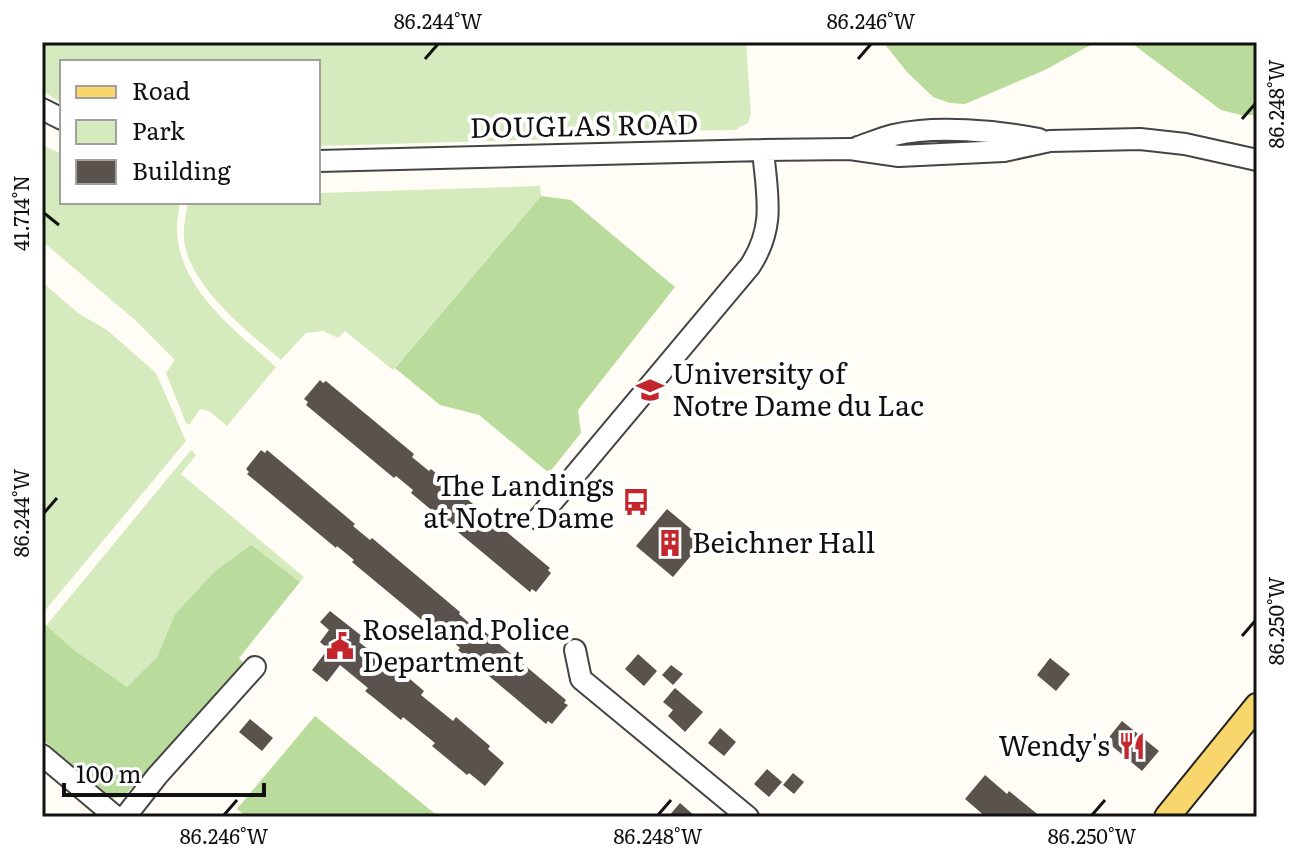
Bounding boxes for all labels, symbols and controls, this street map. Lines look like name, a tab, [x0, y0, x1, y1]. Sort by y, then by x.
text: 86.244°W	[394, 5, 482, 35]
text: 86.246°W	[827, 5, 916, 35]
text: 86.248°W	[1260, 59, 1290, 149]
legend	[60, 60, 320, 204]
text: Road	[132, 72, 191, 107]
street label: DOUGLAS ROAD	[469, 101, 699, 147]
text: Park	[132, 112, 185, 147]
text: Building	[132, 152, 231, 187]
text: 41.714°N	[5, 175, 35, 251]
place label: University of Notre Dame du Lac	[672, 351, 924, 425]
school or university icon: University of Notre Dame du Lac	[635, 375, 665, 405]
place label: The Landings at Notre Dame	[423, 463, 614, 537]
text: 86.244°W	[5, 469, 35, 557]
bus stop icon: The Landings at Notre Dame	[621, 487, 651, 517]
place label: Beichner Hall	[692, 520, 875, 562]
building icon: Beichner Hall	[655, 528, 685, 558]
text: 86.250°W	[1260, 576, 1290, 665]
place label: Roseland Police Department	[362, 607, 569, 681]
public building icon: Roseland Police Department	[325, 631, 355, 661]
place label: Wendy's	[999, 723, 1110, 765]
restaurant icon: Wendy's	[1117, 731, 1147, 761]
scale bar	[64, 747, 264, 797]
text: 100 m	[76, 755, 142, 790]
text: 86.246°W	[180, 820, 269, 850]
text: 86.248°W	[613, 820, 703, 850]
text: 86.250°W	[1048, 820, 1137, 850]

